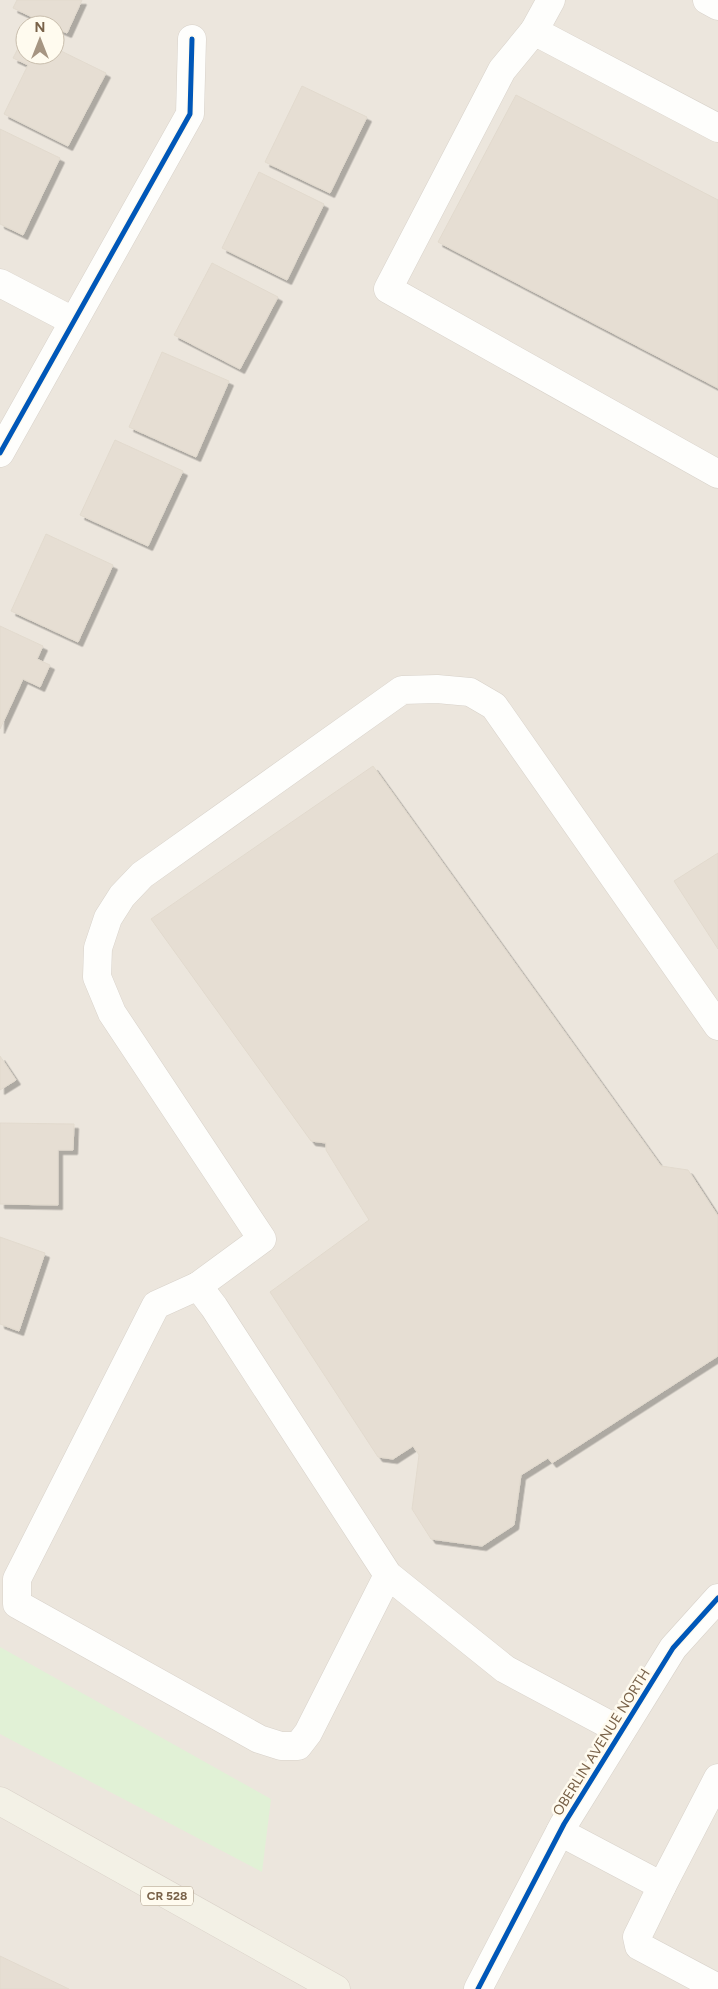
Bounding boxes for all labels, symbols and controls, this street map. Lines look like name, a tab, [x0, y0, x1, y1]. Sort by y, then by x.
north arrow	[15, 15, 65, 65]
text: N	[35, 19, 45, 36]
street label: OBERLIN AVENUE NORTH	[549, 1666, 654, 1819]
road number: CR 528	[141, 1886, 193, 1905]

